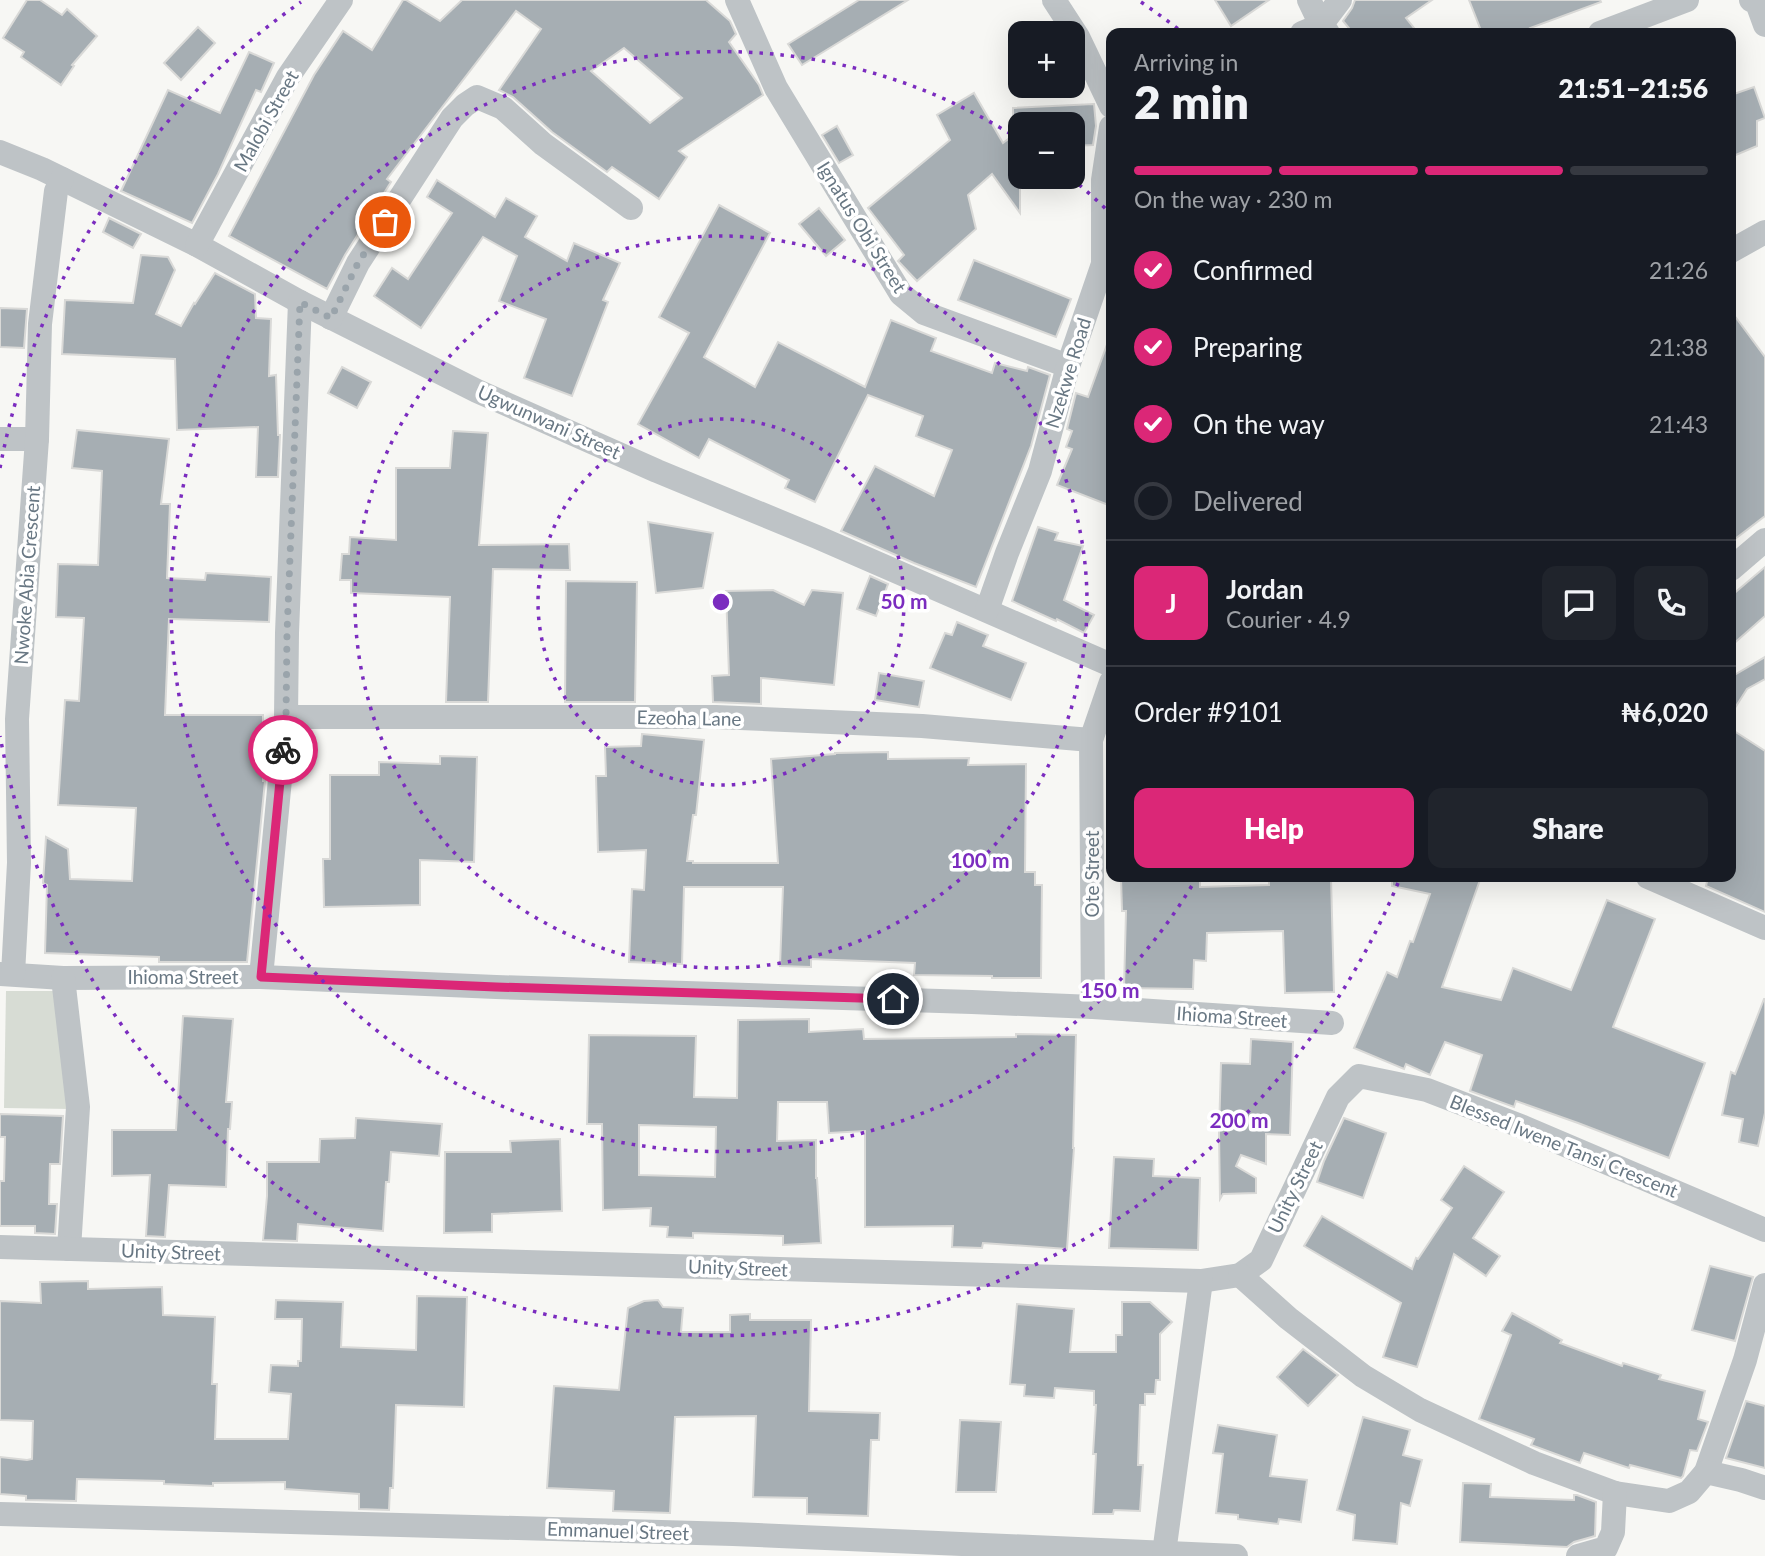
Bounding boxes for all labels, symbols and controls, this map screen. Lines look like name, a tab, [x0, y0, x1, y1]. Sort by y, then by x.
map controls	[1008, 21, 1085, 189]
button: +	[1008, 21, 1085, 98]
text: Arriving in	[1134, 48, 1238, 76]
street label: Malobi Street	[228, 66, 303, 175]
text: 21:51–21:56	[1558, 72, 1708, 104]
text: 2 min	[1134, 74, 1249, 129]
button: −	[1008, 112, 1085, 189]
street label: Ignatus Obi Street	[813, 157, 912, 297]
text: On the way · 230 m	[1134, 185, 1333, 213]
pin	[355, 192, 415, 252]
icon: bag	[366, 203, 404, 241]
icon: check	[1134, 251, 1172, 289]
text: Confirmed	[1193, 254, 1313, 286]
text: 21:26	[1649, 256, 1708, 284]
street label: Nzekwe Road	[1040, 315, 1095, 431]
icon: check	[1134, 328, 1172, 366]
text: Preparing	[1193, 331, 1302, 363]
text: 21:38	[1649, 333, 1708, 361]
street label: Ugwunwani Street	[474, 380, 624, 463]
icon: check	[1134, 405, 1172, 443]
text: On the way	[1193, 408, 1325, 440]
text: 21:43	[1649, 410, 1708, 438]
street label: Nwoke Abia Crescent	[9, 485, 44, 665]
text: Delivered	[1193, 485, 1303, 517]
button: chat	[1542, 566, 1616, 640]
button: phone	[1634, 566, 1708, 640]
text: Jordan	[1226, 573, 1304, 605]
text: J	[1165, 587, 1177, 619]
text: 50 m	[880, 588, 928, 613]
centre of rings	[709, 590, 733, 614]
text: Courier · 4.9	[1226, 605, 1351, 633]
text: Order #9101	[1134, 696, 1283, 728]
text: ₦6,020	[1621, 696, 1708, 728]
street label: Ezeoha Lane	[636, 705, 742, 730]
courier	[248, 715, 318, 785]
icon: bike	[264, 731, 302, 769]
button: Help	[1134, 788, 1414, 868]
button: Share	[1428, 788, 1708, 868]
street label: Ote Street	[1080, 830, 1103, 917]
text: 100 m	[950, 847, 1010, 872]
street label: Ihioma Street	[127, 965, 239, 988]
pin	[863, 969, 923, 1029]
text: 150 m	[1080, 977, 1140, 1002]
icon: home	[874, 980, 912, 1018]
street label: Ihioma Street	[1176, 1001, 1288, 1032]
street label: Blessed Iwene Tansi Crescent	[1447, 1089, 1682, 1202]
text: 200 m	[1209, 1107, 1269, 1132]
street label: Unity Street	[1262, 1137, 1327, 1237]
street label: Unity Street	[121, 1238, 222, 1265]
street label: Unity Street	[688, 1254, 789, 1281]
street label: Emmanuel Street	[547, 1517, 690, 1544]

